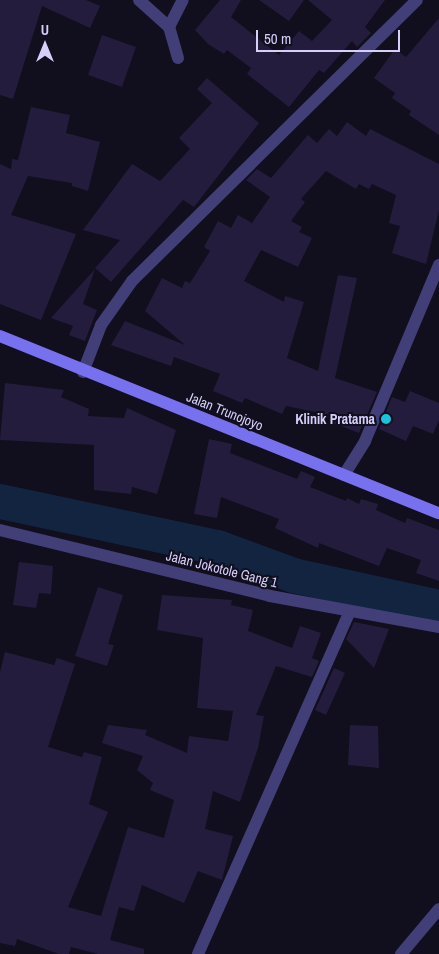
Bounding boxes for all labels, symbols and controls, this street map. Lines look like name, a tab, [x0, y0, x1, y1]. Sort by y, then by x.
north arrow	[20, 20, 70, 70]
scale bar	[259, 20, 403, 52]
text: U	[41, 21, 49, 39]
text: 50 m	[264, 28, 291, 49]
street label: Jalan Trunojoyo	[184, 388, 266, 434]
place label: Klinik Pratama	[295, 411, 375, 427]
marker: Klinik Pratama	[379, 412, 393, 426]
street label: Jalan Jokotole Gang 1	[165, 547, 279, 591]

